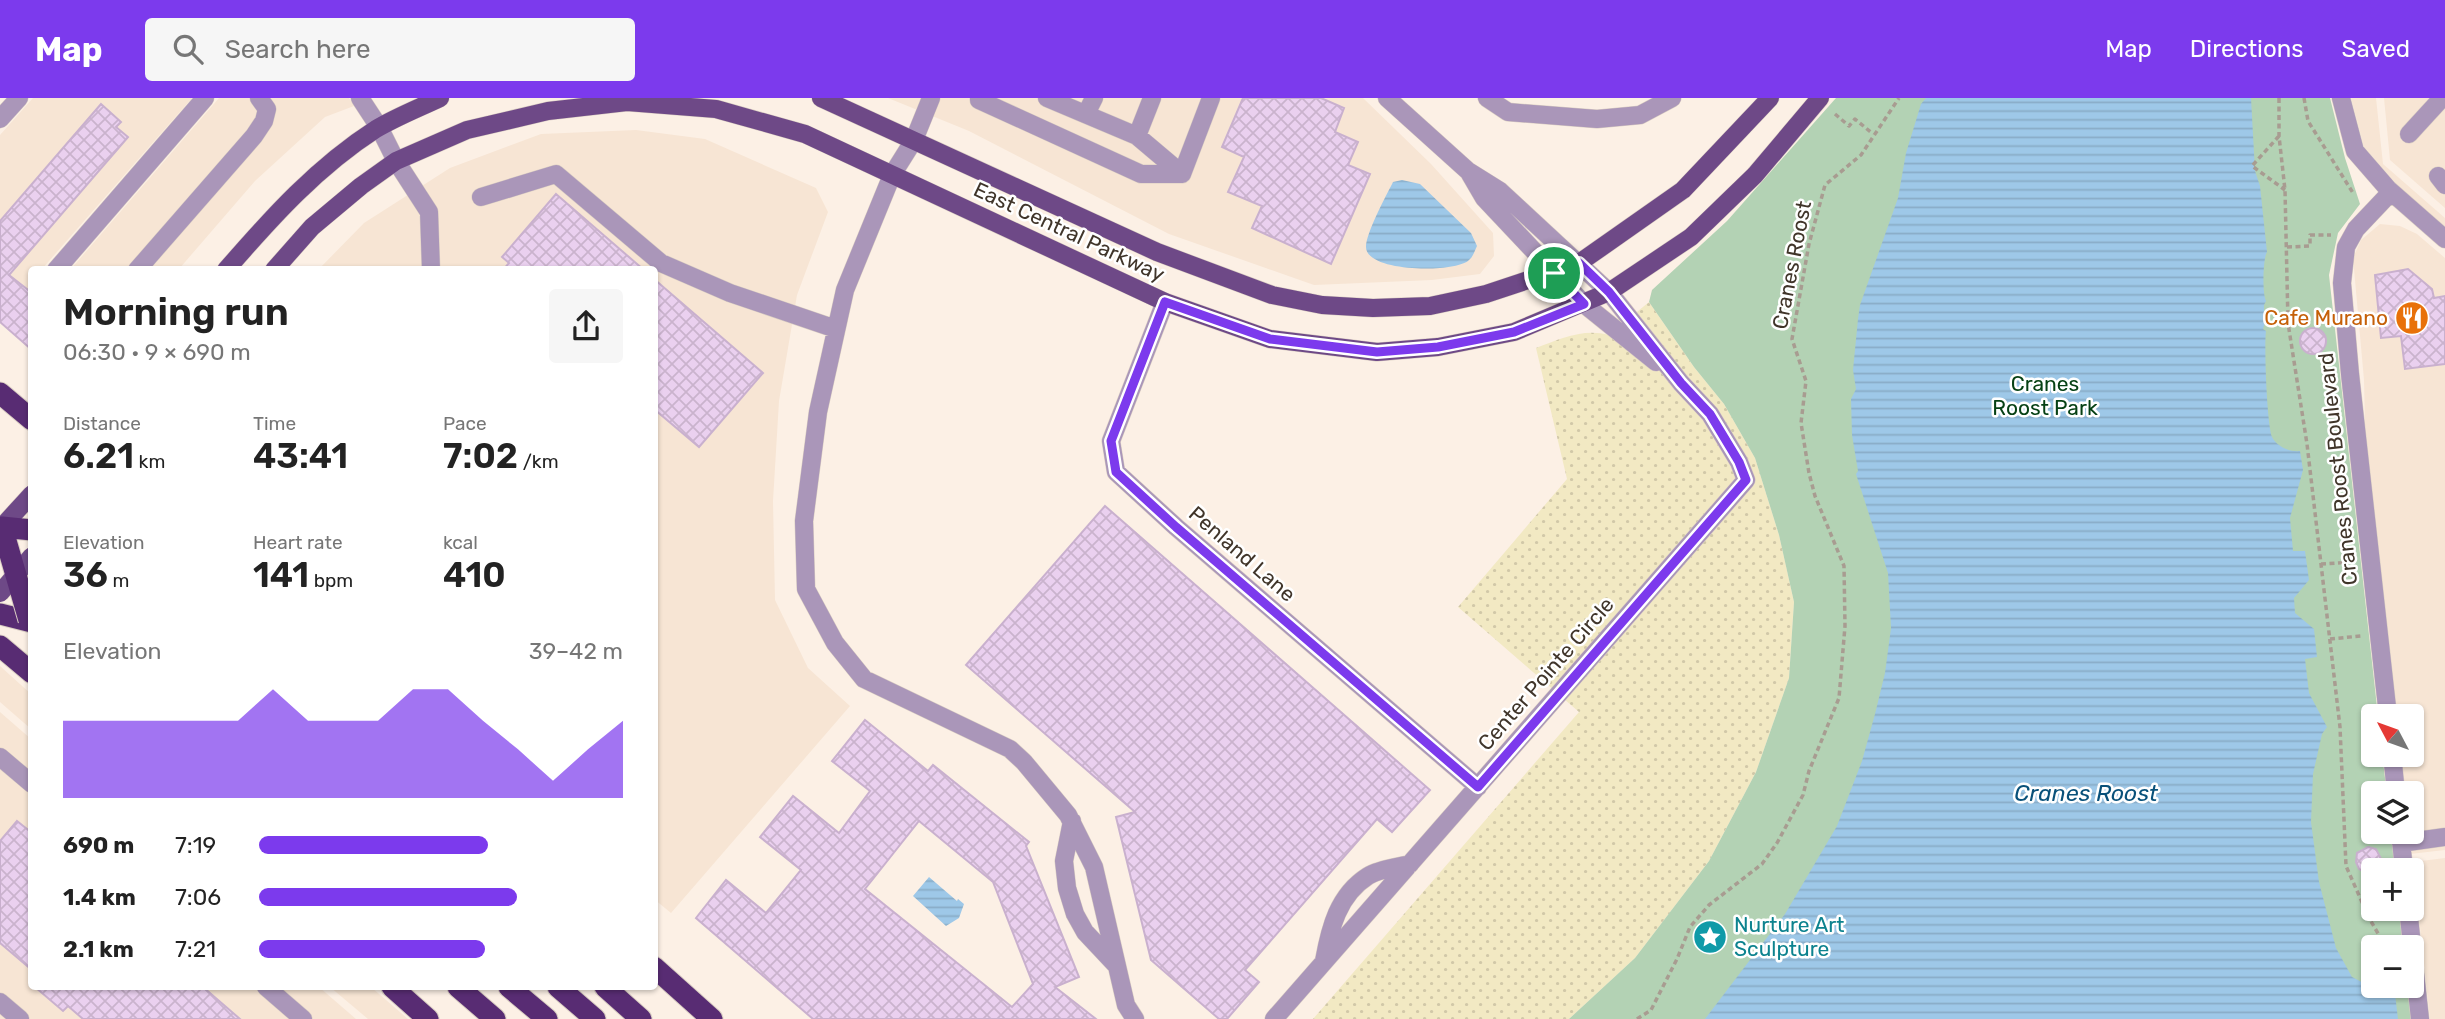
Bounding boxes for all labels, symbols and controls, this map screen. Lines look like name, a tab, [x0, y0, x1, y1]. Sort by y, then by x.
search box	[145, 18, 635, 81]
text: Map	[35, 30, 103, 69]
icon: search	[169, 30, 207, 68]
text: Search here	[225, 34, 370, 65]
text: Map	[2105, 35, 2152, 63]
text: Directions	[2190, 35, 2303, 63]
text: Saved	[2341, 35, 2410, 63]
street label: East Central Parkway	[970, 176, 1169, 287]
street label: Cranes Roost	[1767, 199, 1816, 331]
pin	[1524, 243, 1584, 303]
icon: arrive	[1535, 254, 1573, 292]
text: Morning run	[63, 289, 289, 335]
button: share	[549, 289, 623, 363]
restaurant icon: Cafe Murano	[2393, 299, 2431, 337]
place label: Cafe Murano	[2264, 305, 2388, 330]
text: 06:30 · 9 × 690 m	[63, 338, 251, 366]
street label: Cranes Roost Boulevard	[2313, 351, 2362, 587]
park label: Cranes Roost Park	[1992, 371, 2098, 420]
text: Distance	[63, 412, 141, 435]
text: Time	[253, 412, 296, 435]
text: Pace	[443, 412, 487, 435]
text: 6.21	[63, 435, 134, 477]
text: 43:41	[253, 435, 348, 477]
text: 7:02	[443, 435, 518, 477]
text: km	[134, 450, 165, 473]
text: /km	[518, 450, 559, 473]
street label: Penland Lane	[1184, 501, 1301, 607]
text: Elevation	[63, 531, 144, 554]
text: Heart rate	[253, 531, 343, 554]
text: kcal	[443, 531, 478, 554]
text: 36	[63, 554, 108, 596]
text: 141	[253, 554, 309, 596]
text: 410	[443, 554, 506, 596]
text: m	[108, 569, 129, 592]
text: bpm	[309, 569, 353, 592]
street label: Center Pointe Circle	[1472, 592, 1619, 755]
text: Elevation	[63, 637, 162, 665]
text: 39–42 m	[529, 637, 623, 665]
north arrow	[2361, 704, 2424, 766]
map controls	[2361, 704, 2424, 998]
water label: Cranes Roost	[2014, 779, 2159, 807]
button: layers	[2361, 781, 2424, 844]
text: 690 m	[63, 831, 134, 859]
text: 7:19	[175, 831, 216, 859]
button: +	[2361, 858, 2424, 921]
text: 1.4 km	[63, 883, 136, 911]
text: 7:06	[175, 883, 221, 911]
place label: Nurture Art Sculpture	[1734, 912, 1844, 961]
place icon: Nurture Art Sculpture	[1691, 918, 1729, 956]
text: 2.1 km	[63, 935, 134, 963]
text: 7:21	[175, 935, 216, 963]
button: −	[2361, 935, 2424, 998]

